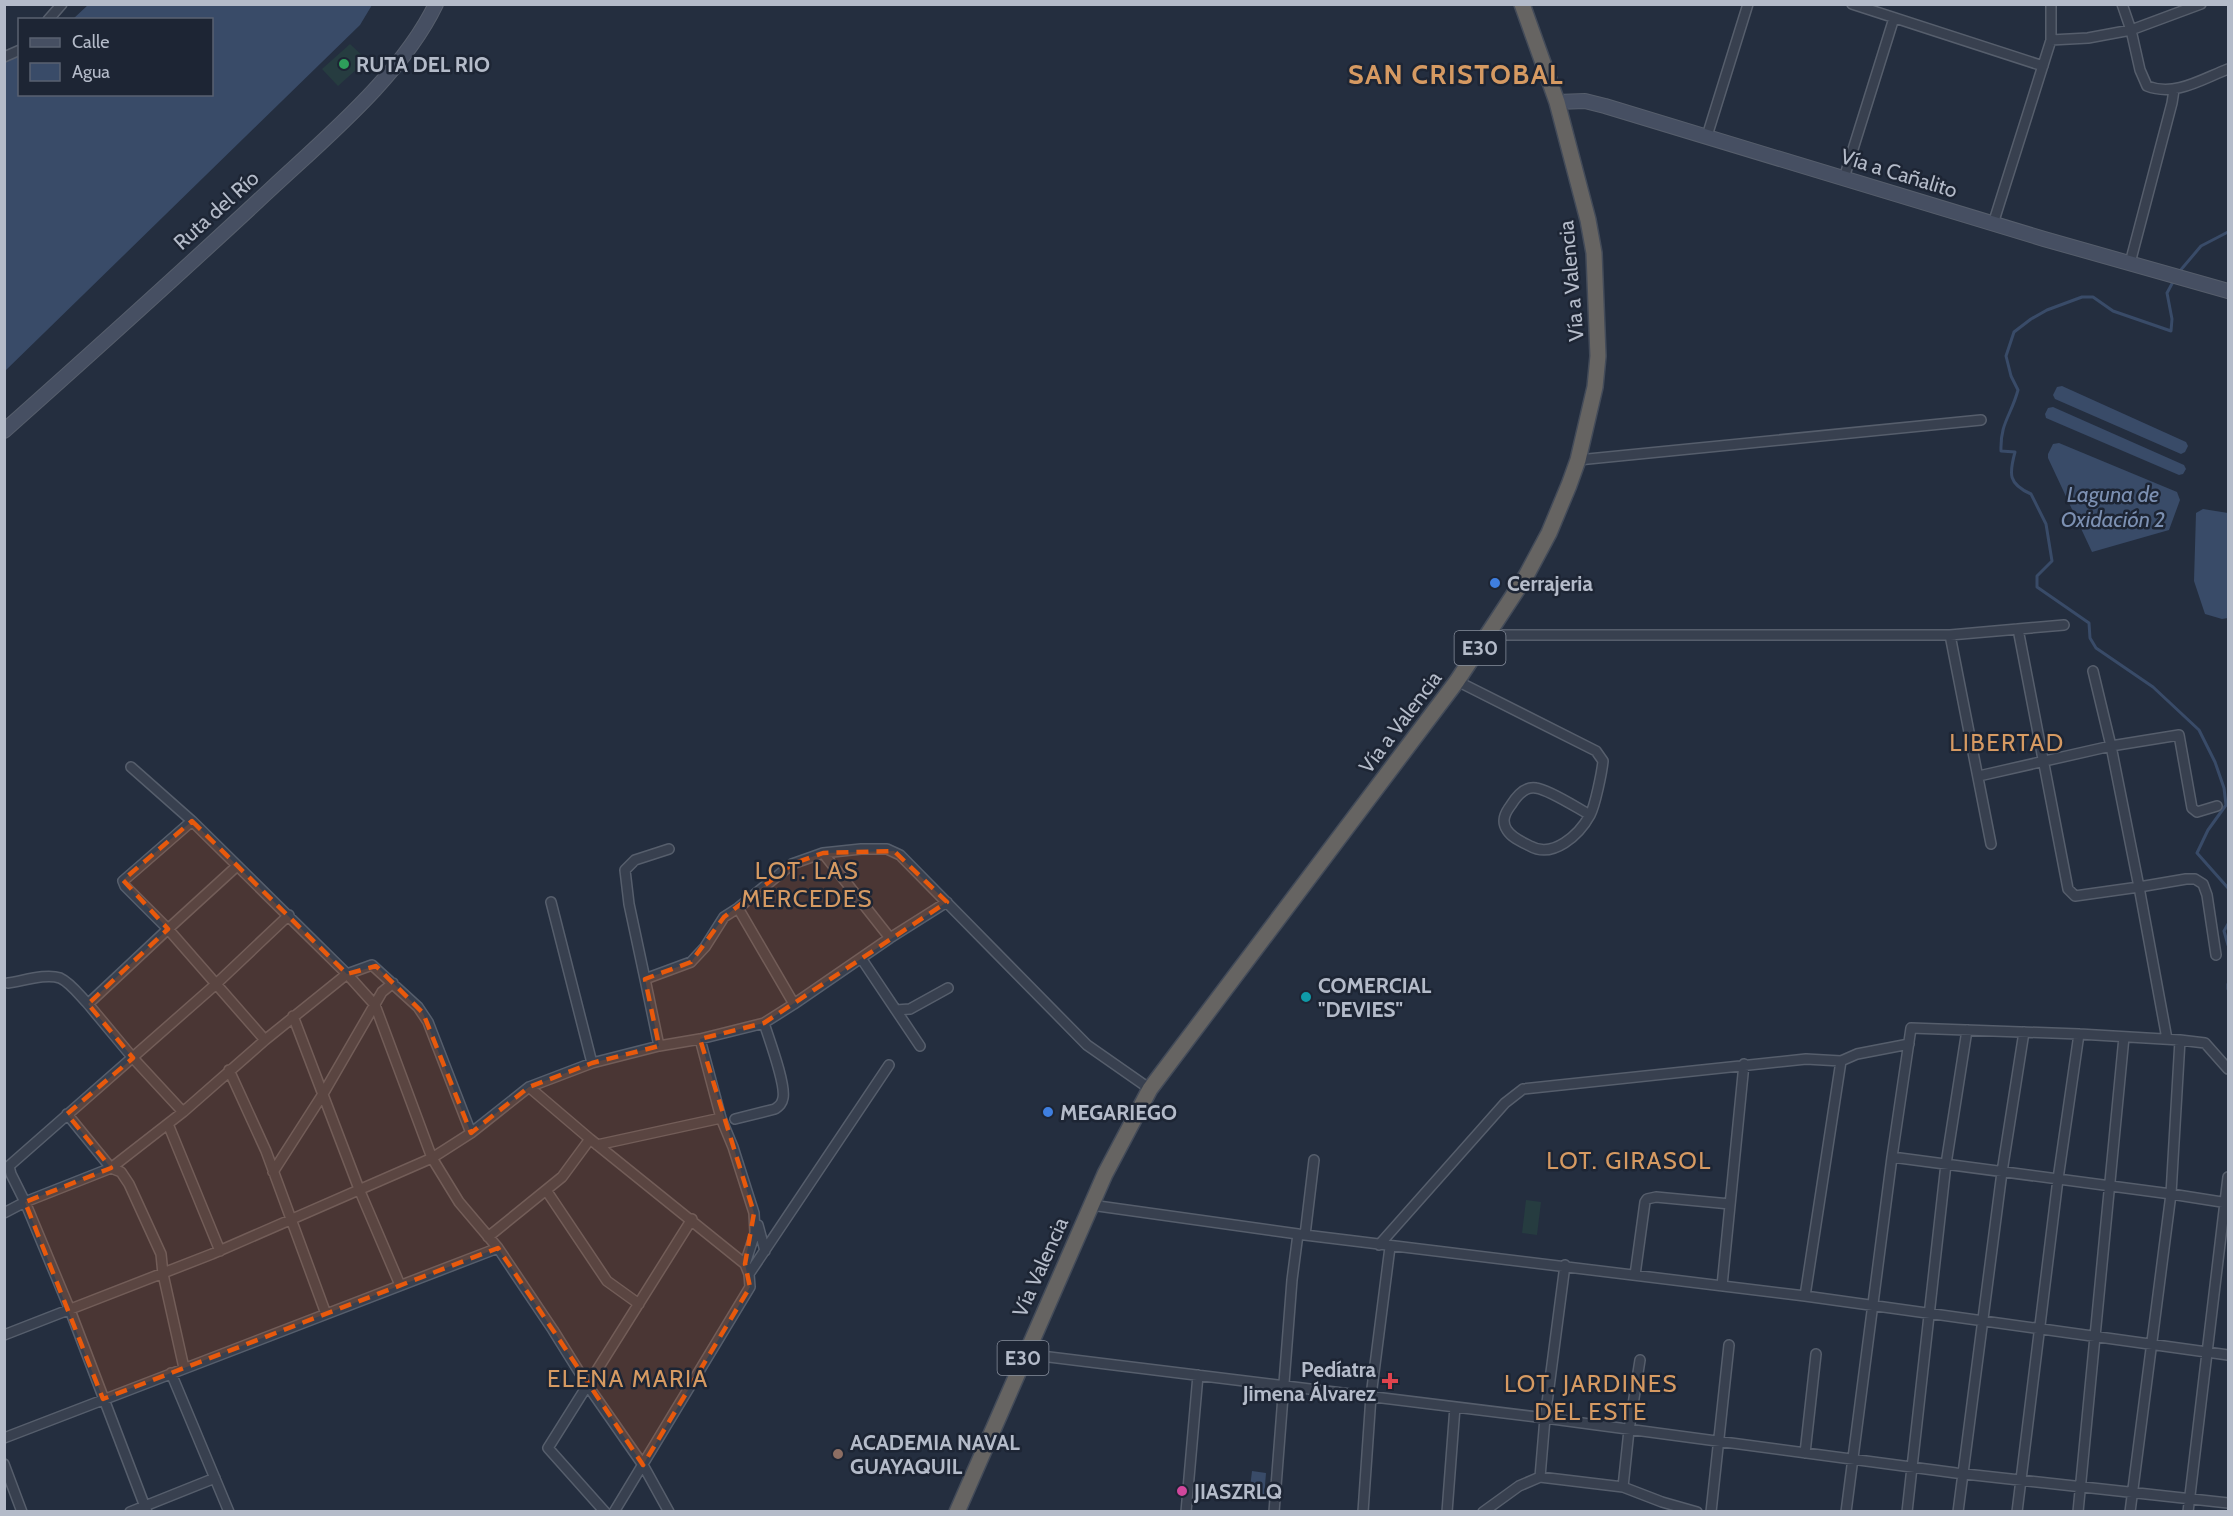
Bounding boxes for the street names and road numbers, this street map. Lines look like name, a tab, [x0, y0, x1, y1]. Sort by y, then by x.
street label: Vía a Cañalito	[1838, 143, 1960, 203]
street label: Ruta del Río	[168, 165, 264, 255]
street label: Vía a Valencia	[1553, 220, 1589, 342]
road number: E30	[1454, 631, 1506, 665]
street label: Vía a Valencia	[1354, 666, 1446, 778]
street label: Vía Valencia	[1007, 1213, 1073, 1321]
road number: E30	[998, 1341, 1048, 1375]

